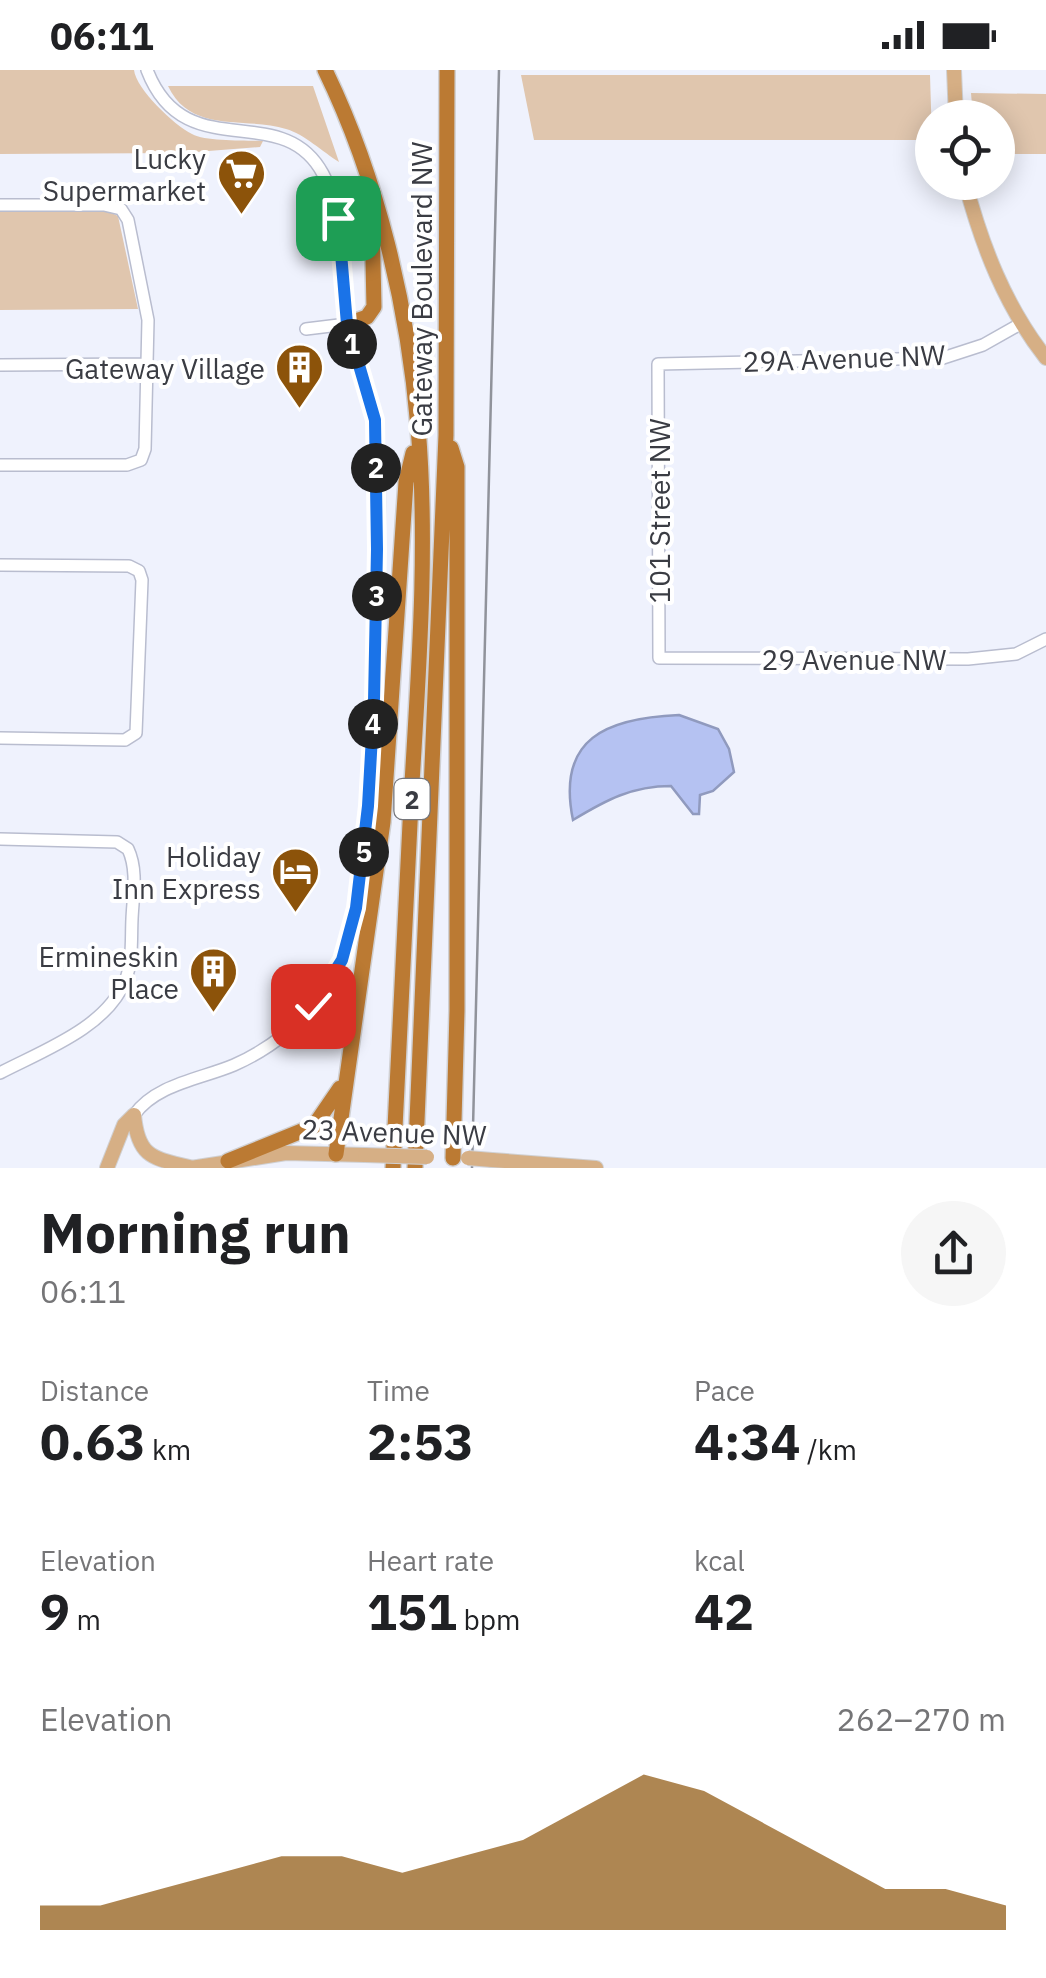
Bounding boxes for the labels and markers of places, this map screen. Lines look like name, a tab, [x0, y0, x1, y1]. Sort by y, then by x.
place label: Lucky Supermarket	[43, 140, 206, 209]
supermarket icon: Lucky Supermarket	[215, 148, 267, 216]
pin	[296, 176, 381, 261]
pin: 1	[327, 319, 377, 369]
building icon: Gateway Village	[274, 342, 326, 410]
place label: Gateway Village	[65, 350, 265, 387]
pin: 2	[351, 443, 401, 493]
pin: 3	[352, 571, 402, 621]
pin: 4	[348, 699, 398, 749]
pin: 5	[339, 827, 389, 877]
place label: Holiday Inn Express	[112, 838, 261, 907]
hotel icon: Holiday Inn Express	[270, 846, 322, 914]
place label: Ermineskin Place	[38, 938, 179, 1007]
building icon: Ermineskin Place	[188, 946, 240, 1014]
pin	[271, 964, 356, 1049]

